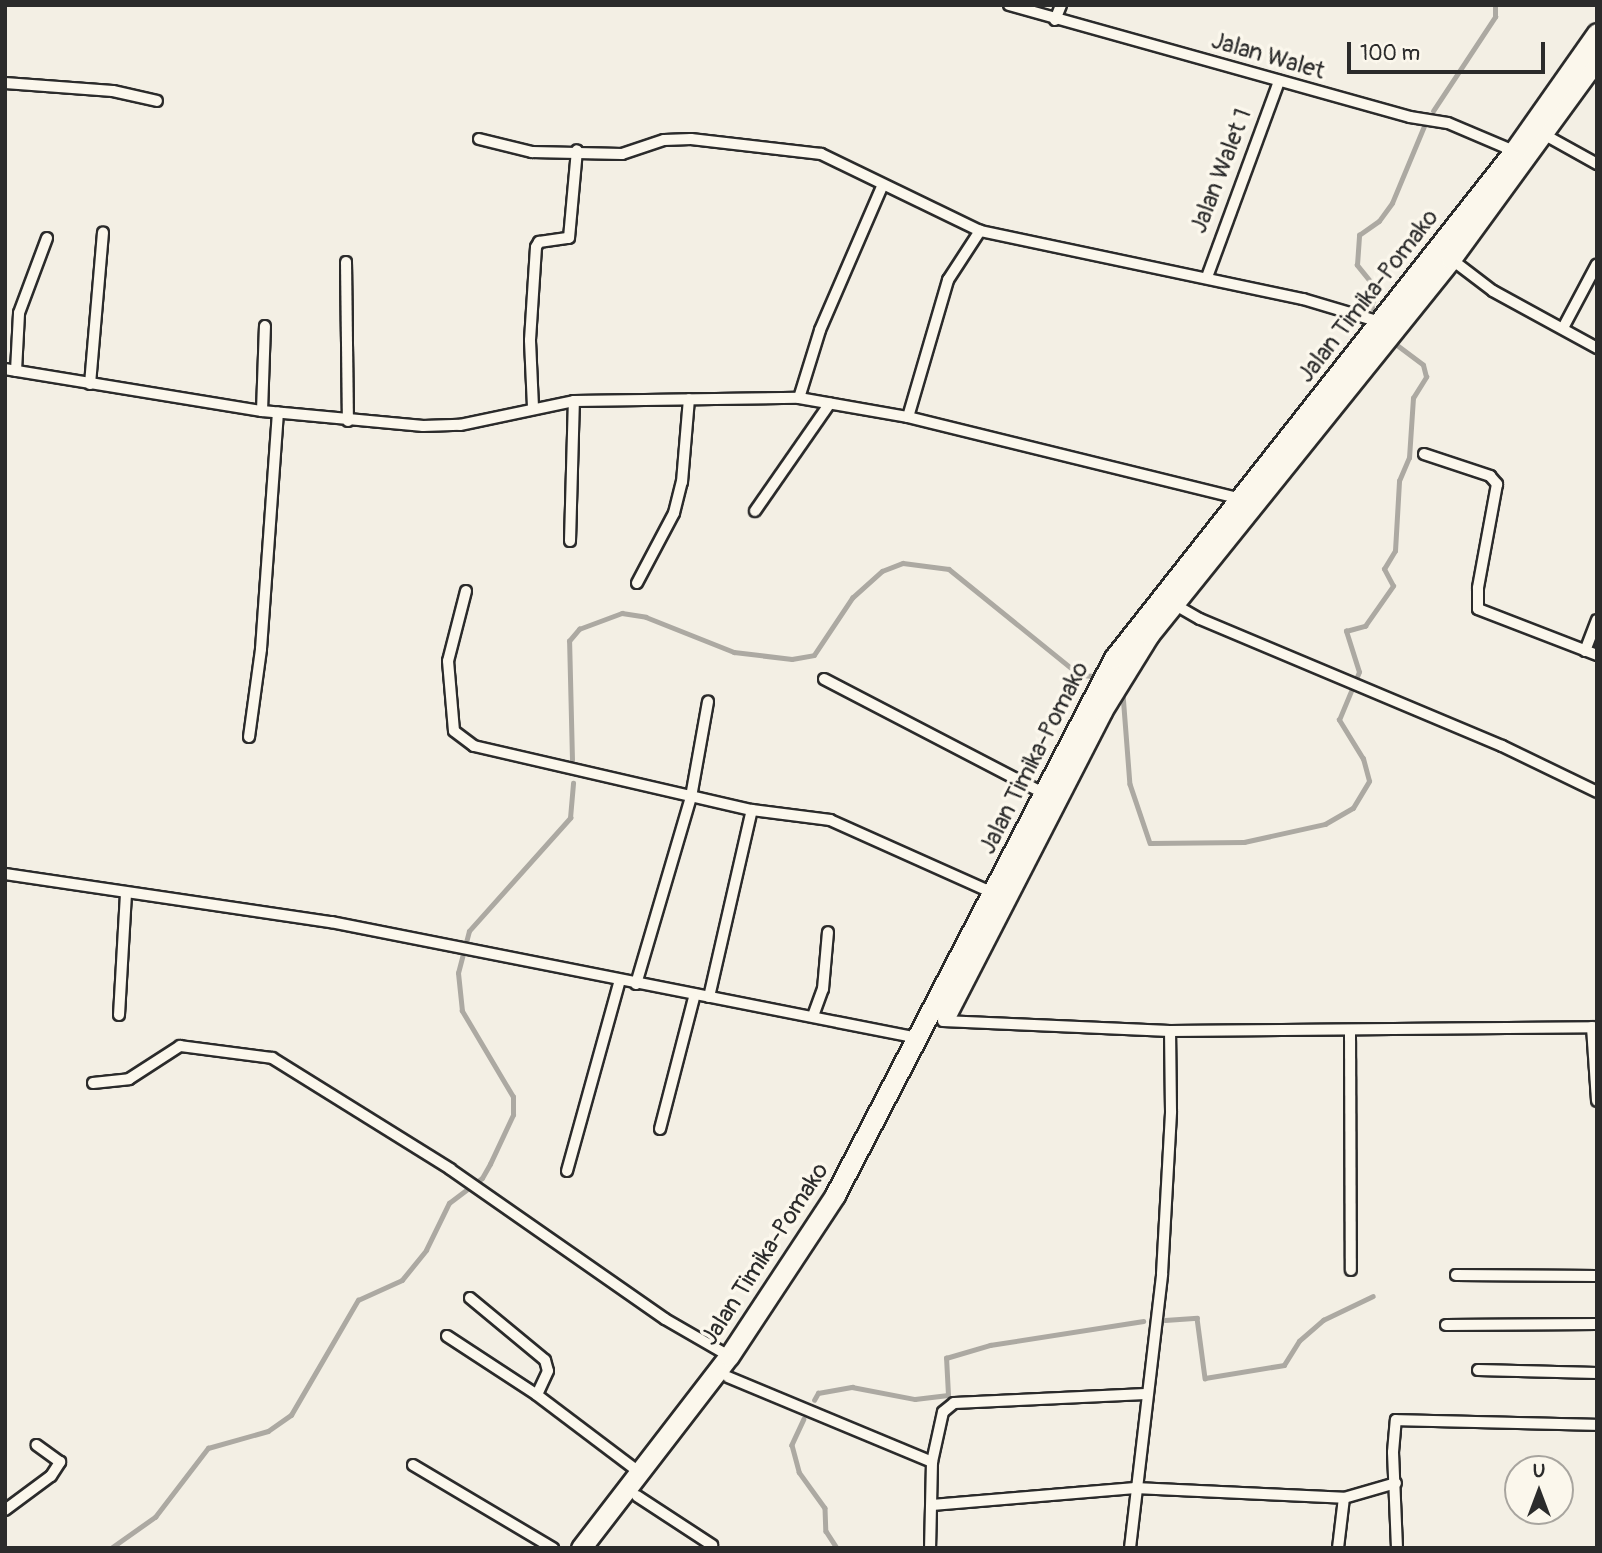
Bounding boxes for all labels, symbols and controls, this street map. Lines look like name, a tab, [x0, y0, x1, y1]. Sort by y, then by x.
street label: Jalan Walet	[1208, 26, 1328, 86]
scale bar	[1350, 28, 1548, 72]
text: 100 m	[1360, 40, 1420, 67]
street label: Jalan Walet 1	[1184, 105, 1258, 237]
street label: Jalan Timika-Pomako	[1291, 204, 1445, 388]
street label: Jalan Timika-Pomako	[973, 657, 1095, 859]
street label: Jalan Timika-Pomako	[695, 1157, 835, 1351]
north arrow	[1504, 1455, 1574, 1525]
text: U	[1533, 1459, 1545, 1483]

